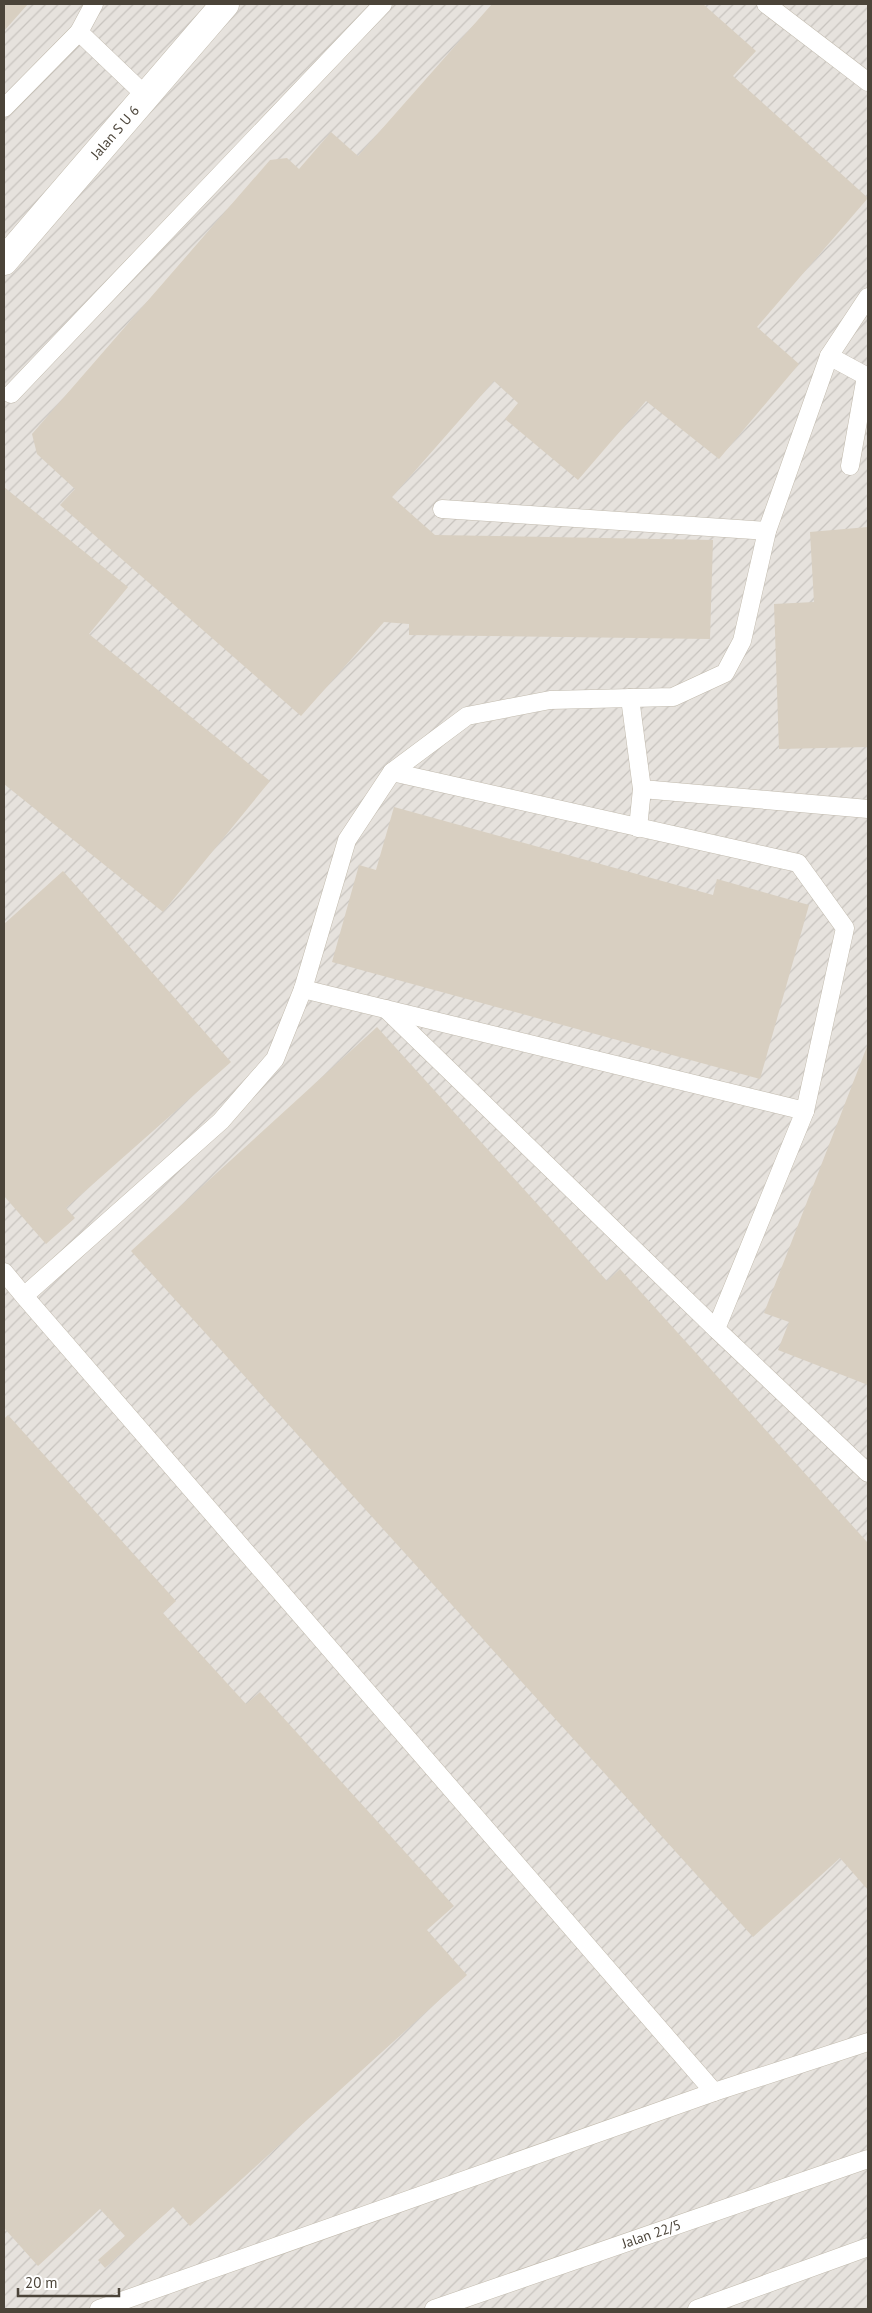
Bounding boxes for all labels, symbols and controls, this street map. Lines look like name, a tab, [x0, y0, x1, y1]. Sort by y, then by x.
street label: Jalan S U 6	[86, 102, 143, 163]
street label: Jalan 22/5	[618, 2215, 683, 2253]
scale bar	[18, 2266, 119, 2298]
text: 20 m	[25, 2273, 58, 2292]

